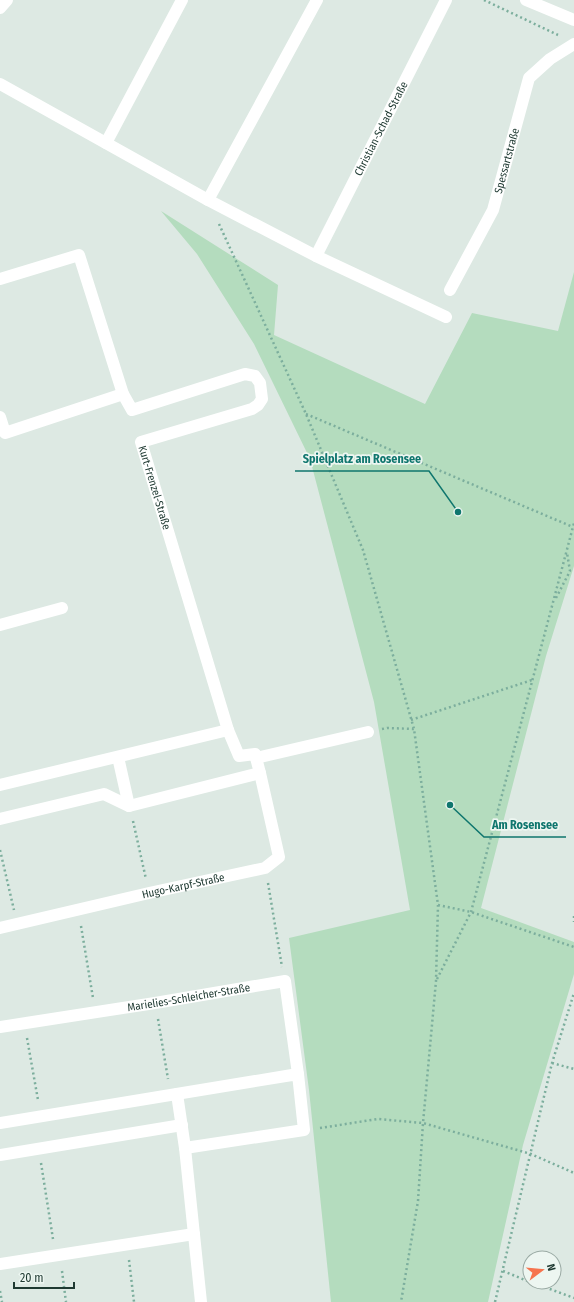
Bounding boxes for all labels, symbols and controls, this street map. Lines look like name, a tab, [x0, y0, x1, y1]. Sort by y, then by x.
street label: Christian-Schad-Straße	[352, 79, 411, 178]
street label: Spessartstraße	[492, 127, 522, 195]
street label: Kurt-Frenzel-Straße	[135, 444, 173, 531]
callout: Spielplatz am Rosensee	[295, 447, 429, 471]
text: Spielplatz am Rosensee	[303, 452, 421, 466]
callout: Am Rosensee	[484, 813, 566, 837]
text: Am Rosensee	[491, 818, 558, 832]
street label: Hugo-Karpf-Straße	[141, 871, 226, 901]
street label: Marielies-Schleicher-Straße	[127, 981, 251, 1014]
north arrow	[522, 1250, 562, 1290]
text: N	[544, 1262, 558, 1272]
scale bar	[14, 1264, 74, 1290]
text: 20 m	[20, 1271, 44, 1285]

